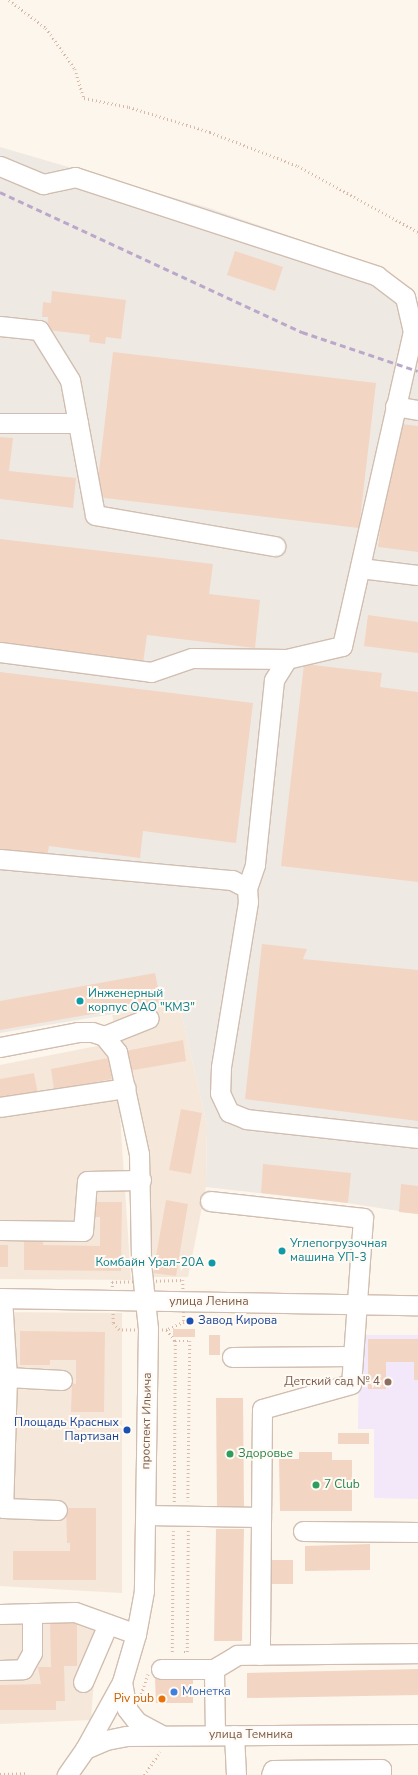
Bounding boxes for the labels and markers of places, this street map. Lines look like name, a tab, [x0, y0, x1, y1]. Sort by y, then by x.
place label: Инженерный корпус ОАО "КМЗ"	[88, 987, 195, 1015]
marker: Инженерный корпус ОАО "КМЗ"	[75, 996, 85, 1006]
place label: Углепогрузочная машина УП-3	[290, 1237, 387, 1265]
marker: Углепогрузочная машина УП-3	[277, 1246, 287, 1256]
place label: Комбайн Урал-20А	[95, 1256, 204, 1270]
marker: Комбайн Урал-20А	[207, 1258, 217, 1268]
place label: Завод Кирова	[198, 1314, 277, 1328]
marker: Завод Кирова	[185, 1316, 195, 1326]
place label: Детский сад № 4	[284, 1375, 380, 1389]
marker: Детский сад № 4	[383, 1377, 393, 1387]
place label: Площадь Красных Партизан	[14, 1416, 119, 1444]
marker: Площадь Красных Партизан	[122, 1425, 132, 1435]
place label: Здоровье	[238, 1447, 293, 1461]
marker: Здоровье	[225, 1449, 235, 1459]
place label: 7 Club	[324, 1478, 360, 1492]
marker: 7 Club	[311, 1480, 321, 1490]
place label: Монетка	[182, 1685, 231, 1699]
marker: Монетка	[169, 1687, 179, 1697]
place label: Piv pub	[114, 1692, 154, 1706]
marker: Piv pub	[157, 1694, 167, 1704]

